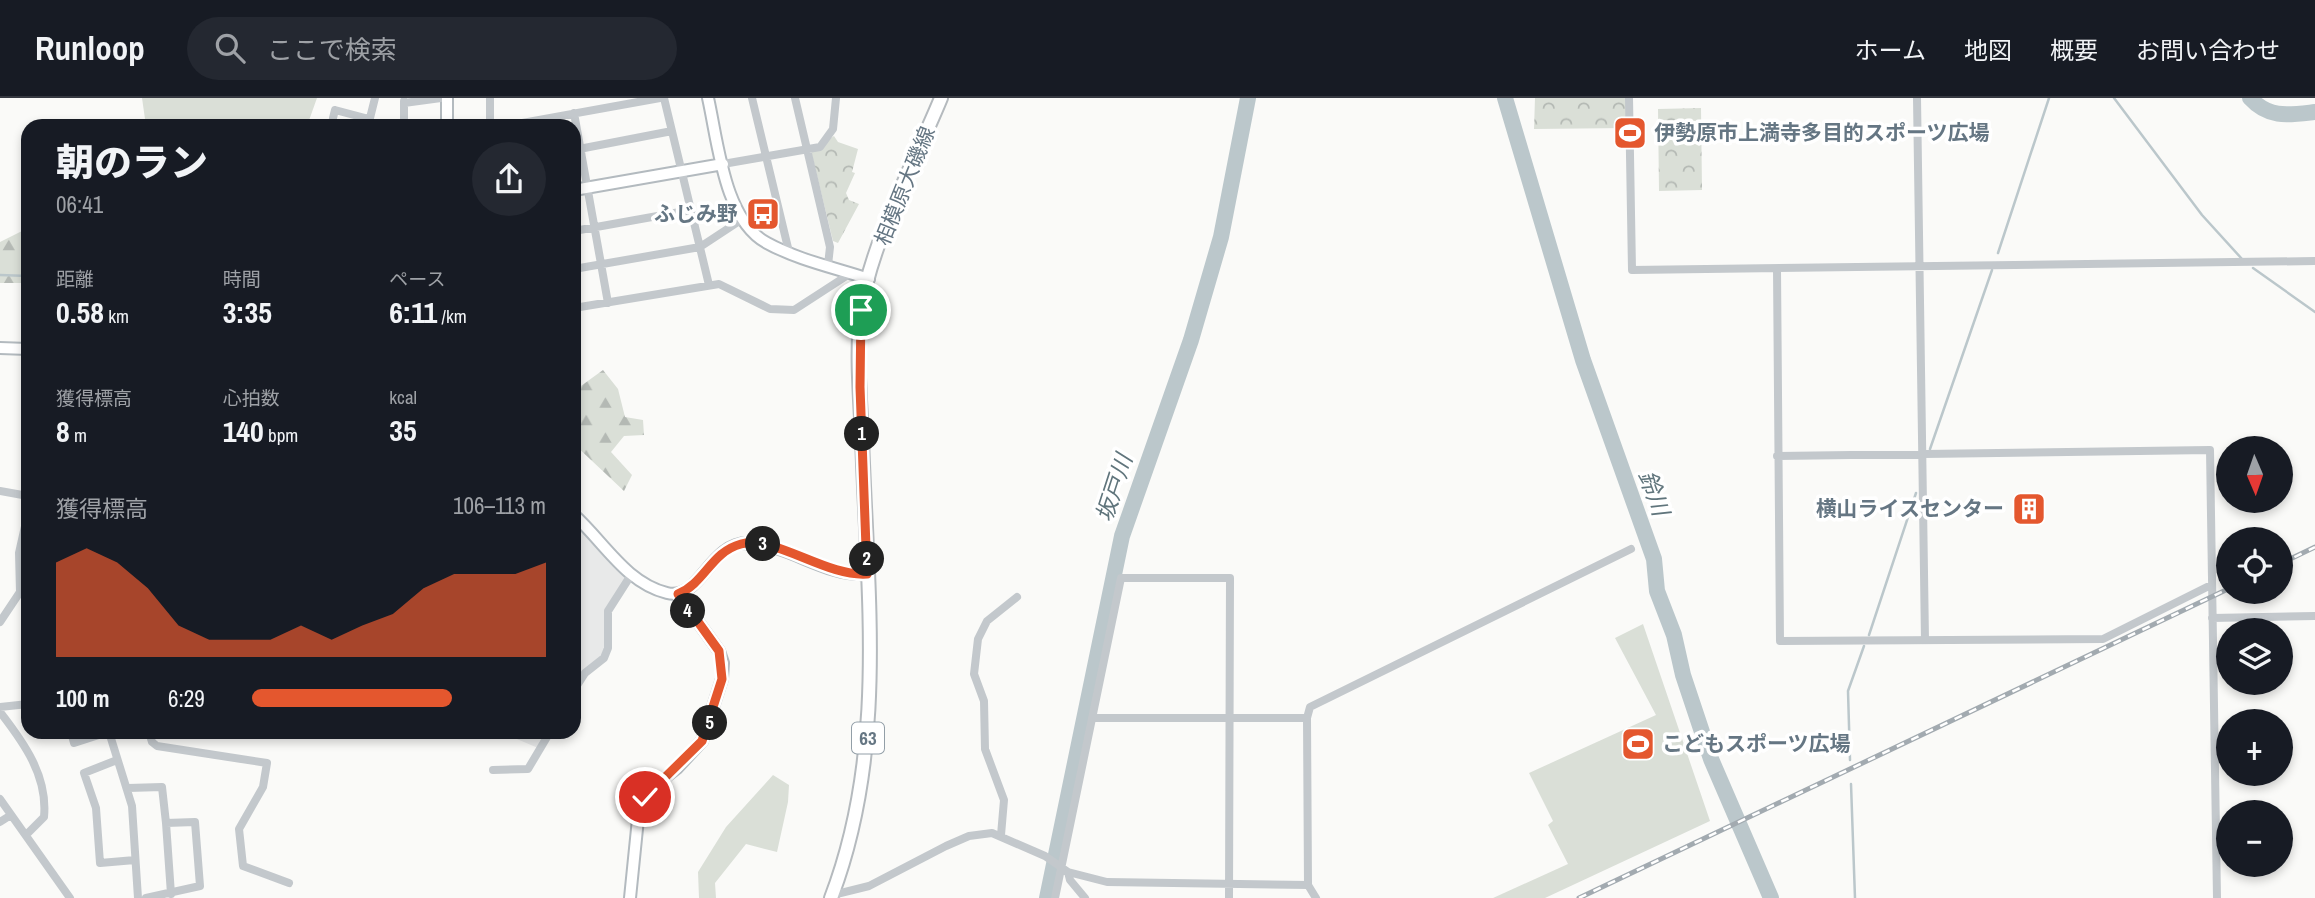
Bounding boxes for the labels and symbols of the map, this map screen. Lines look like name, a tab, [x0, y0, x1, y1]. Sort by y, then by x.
sports icon: 伊勢原市上満寺多目的スポーツ広場	[1611, 114, 1649, 152]
place label: 伊勢原市上満寺多目的スポーツ広場	[1654, 118, 1990, 147]
street label: 相模原大磯線	[867, 122, 942, 250]
bus stop icon: ふじみ野	[744, 195, 782, 233]
place label: ふじみ野	[654, 199, 738, 228]
pin	[831, 280, 891, 340]
pin: 1	[844, 416, 880, 452]
north arrow	[2216, 436, 2292, 513]
water label: 坂戸川	[1088, 447, 1140, 525]
water label: 鈴川	[1632, 466, 1678, 523]
building icon: 横山ライスセンター	[2010, 490, 2048, 528]
place label: 横山ライスセンター	[1816, 494, 2004, 523]
pin: 3	[746, 526, 780, 562]
pin: 2	[850, 542, 884, 576]
pin: 4	[670, 594, 706, 628]
pin: 5	[692, 706, 728, 740]
road number: 63	[852, 722, 884, 754]
sports icon: こどもスポーツ広場	[1619, 725, 1657, 763]
place label: こどもスポーツ広場	[1662, 729, 1851, 758]
pin	[615, 767, 675, 827]

